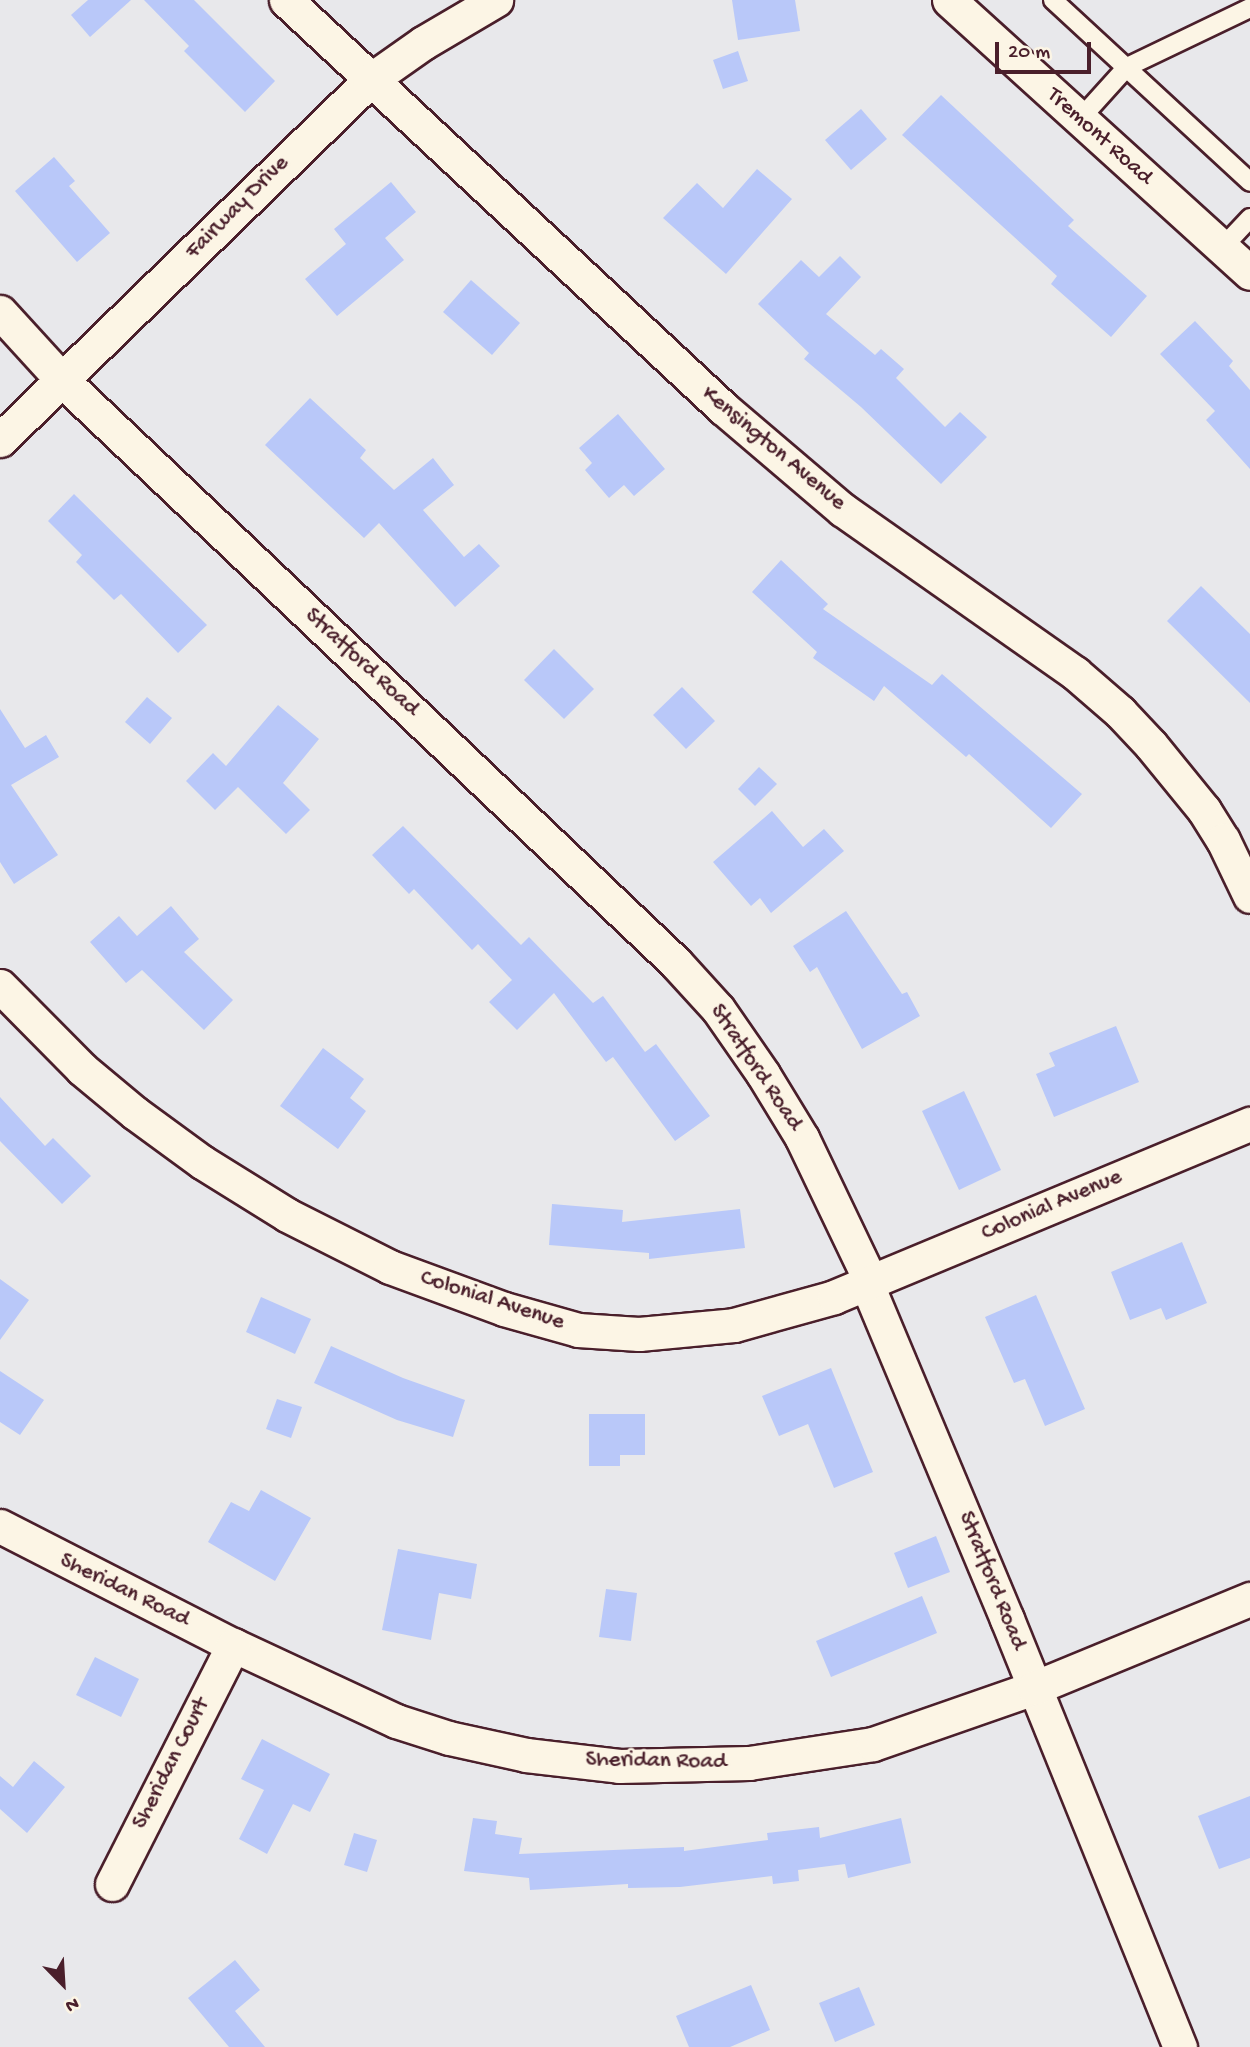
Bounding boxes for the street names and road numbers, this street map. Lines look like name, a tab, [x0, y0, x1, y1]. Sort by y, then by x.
street label: Tremont Road	[1040, 82, 1158, 192]
street label: Fairway Drive	[180, 150, 296, 266]
street label: Kensington Avenue	[695, 381, 851, 517]
street label: Stratford Road	[298, 603, 424, 723]
street label: Stratford Road	[703, 999, 807, 1137]
street label: Colonial Avenue	[978, 1164, 1126, 1248]
street label: Colonial Avenue	[417, 1265, 567, 1337]
street label: Stratford Road	[951, 1508, 1031, 1654]
street label: Sheridan Road	[55, 1548, 193, 1634]
street label: Sheridan Court	[127, 1694, 217, 1834]
street label: Sheridan Road	[585, 1747, 727, 1777]

